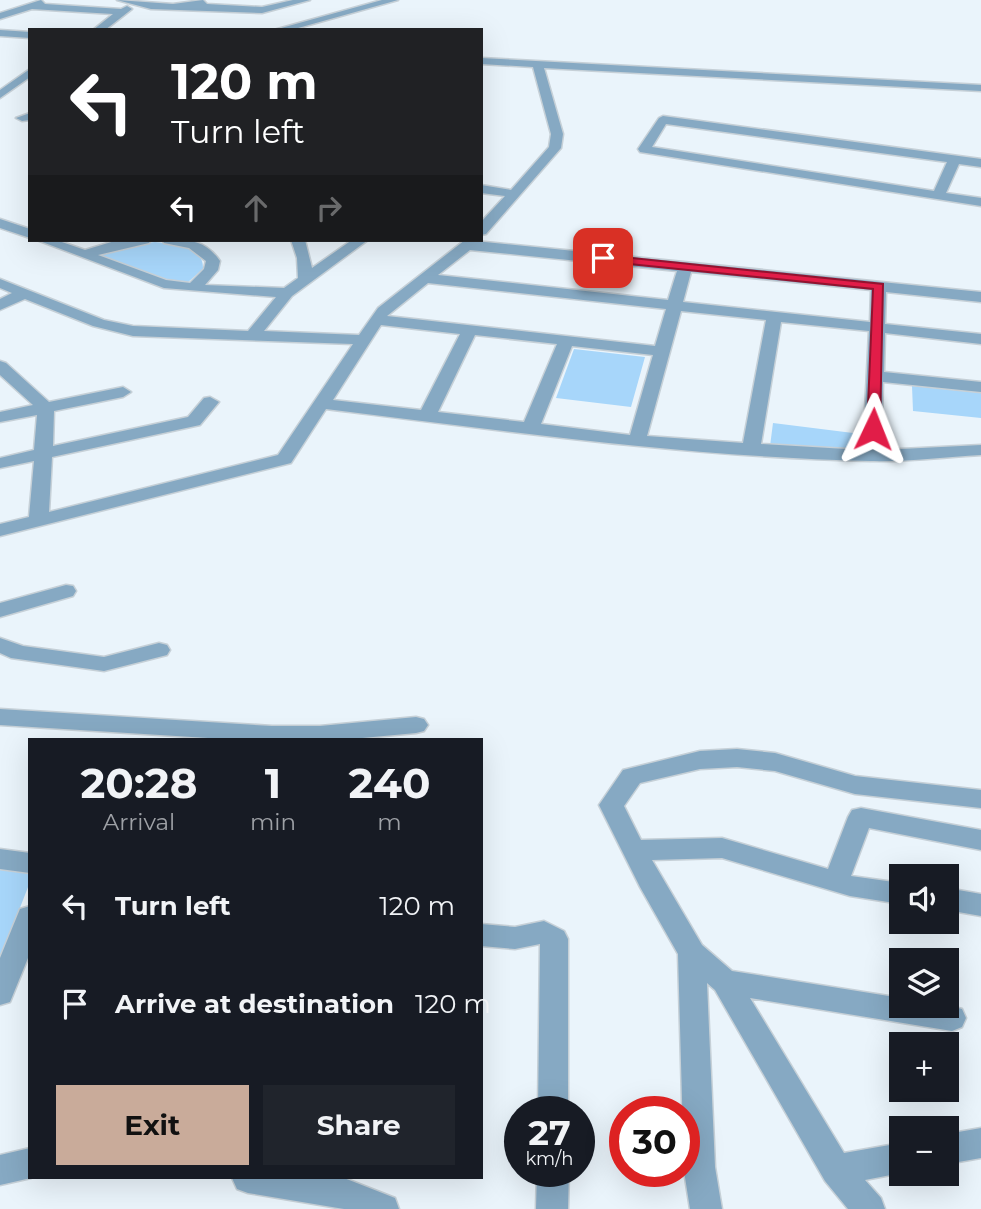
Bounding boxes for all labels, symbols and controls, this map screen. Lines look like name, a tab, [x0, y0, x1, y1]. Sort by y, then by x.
text: 120 m	[171, 52, 318, 111]
icon: left	[56, 56, 147, 147]
text: Turn left	[171, 112, 305, 151]
icon: left	[164, 189, 202, 227]
icon: ahead	[237, 189, 275, 227]
icon: right	[310, 189, 348, 227]
pin	[573, 228, 633, 288]
icon: arrive	[584, 239, 622, 277]
position arrow	[836, 392, 910, 466]
text: 20:28	[81, 757, 197, 809]
text: 1	[265, 757, 281, 809]
text: 240	[349, 757, 430, 809]
text: Arrival	[103, 808, 175, 836]
text: min	[250, 808, 296, 836]
text: m	[377, 808, 402, 836]
map controls	[889, 864, 959, 1186]
button: sound	[889, 864, 959, 934]
icon: left	[56, 887, 94, 925]
text: Turn left	[115, 890, 231, 922]
text: 120 m	[379, 890, 455, 922]
button: layers	[889, 948, 959, 1018]
icon: arrive	[56, 985, 94, 1023]
text: Arrive at destination	[115, 988, 394, 1020]
text: 120 m	[415, 988, 491, 1020]
button: +	[889, 1032, 959, 1102]
button: Exit	[56, 1085, 249, 1165]
button: Share	[263, 1085, 455, 1165]
speed limit sign: 30	[609, 1096, 700, 1187]
text: 27	[528, 1111, 571, 1154]
button: −	[889, 1116, 959, 1186]
text: km/h	[525, 1148, 574, 1170]

